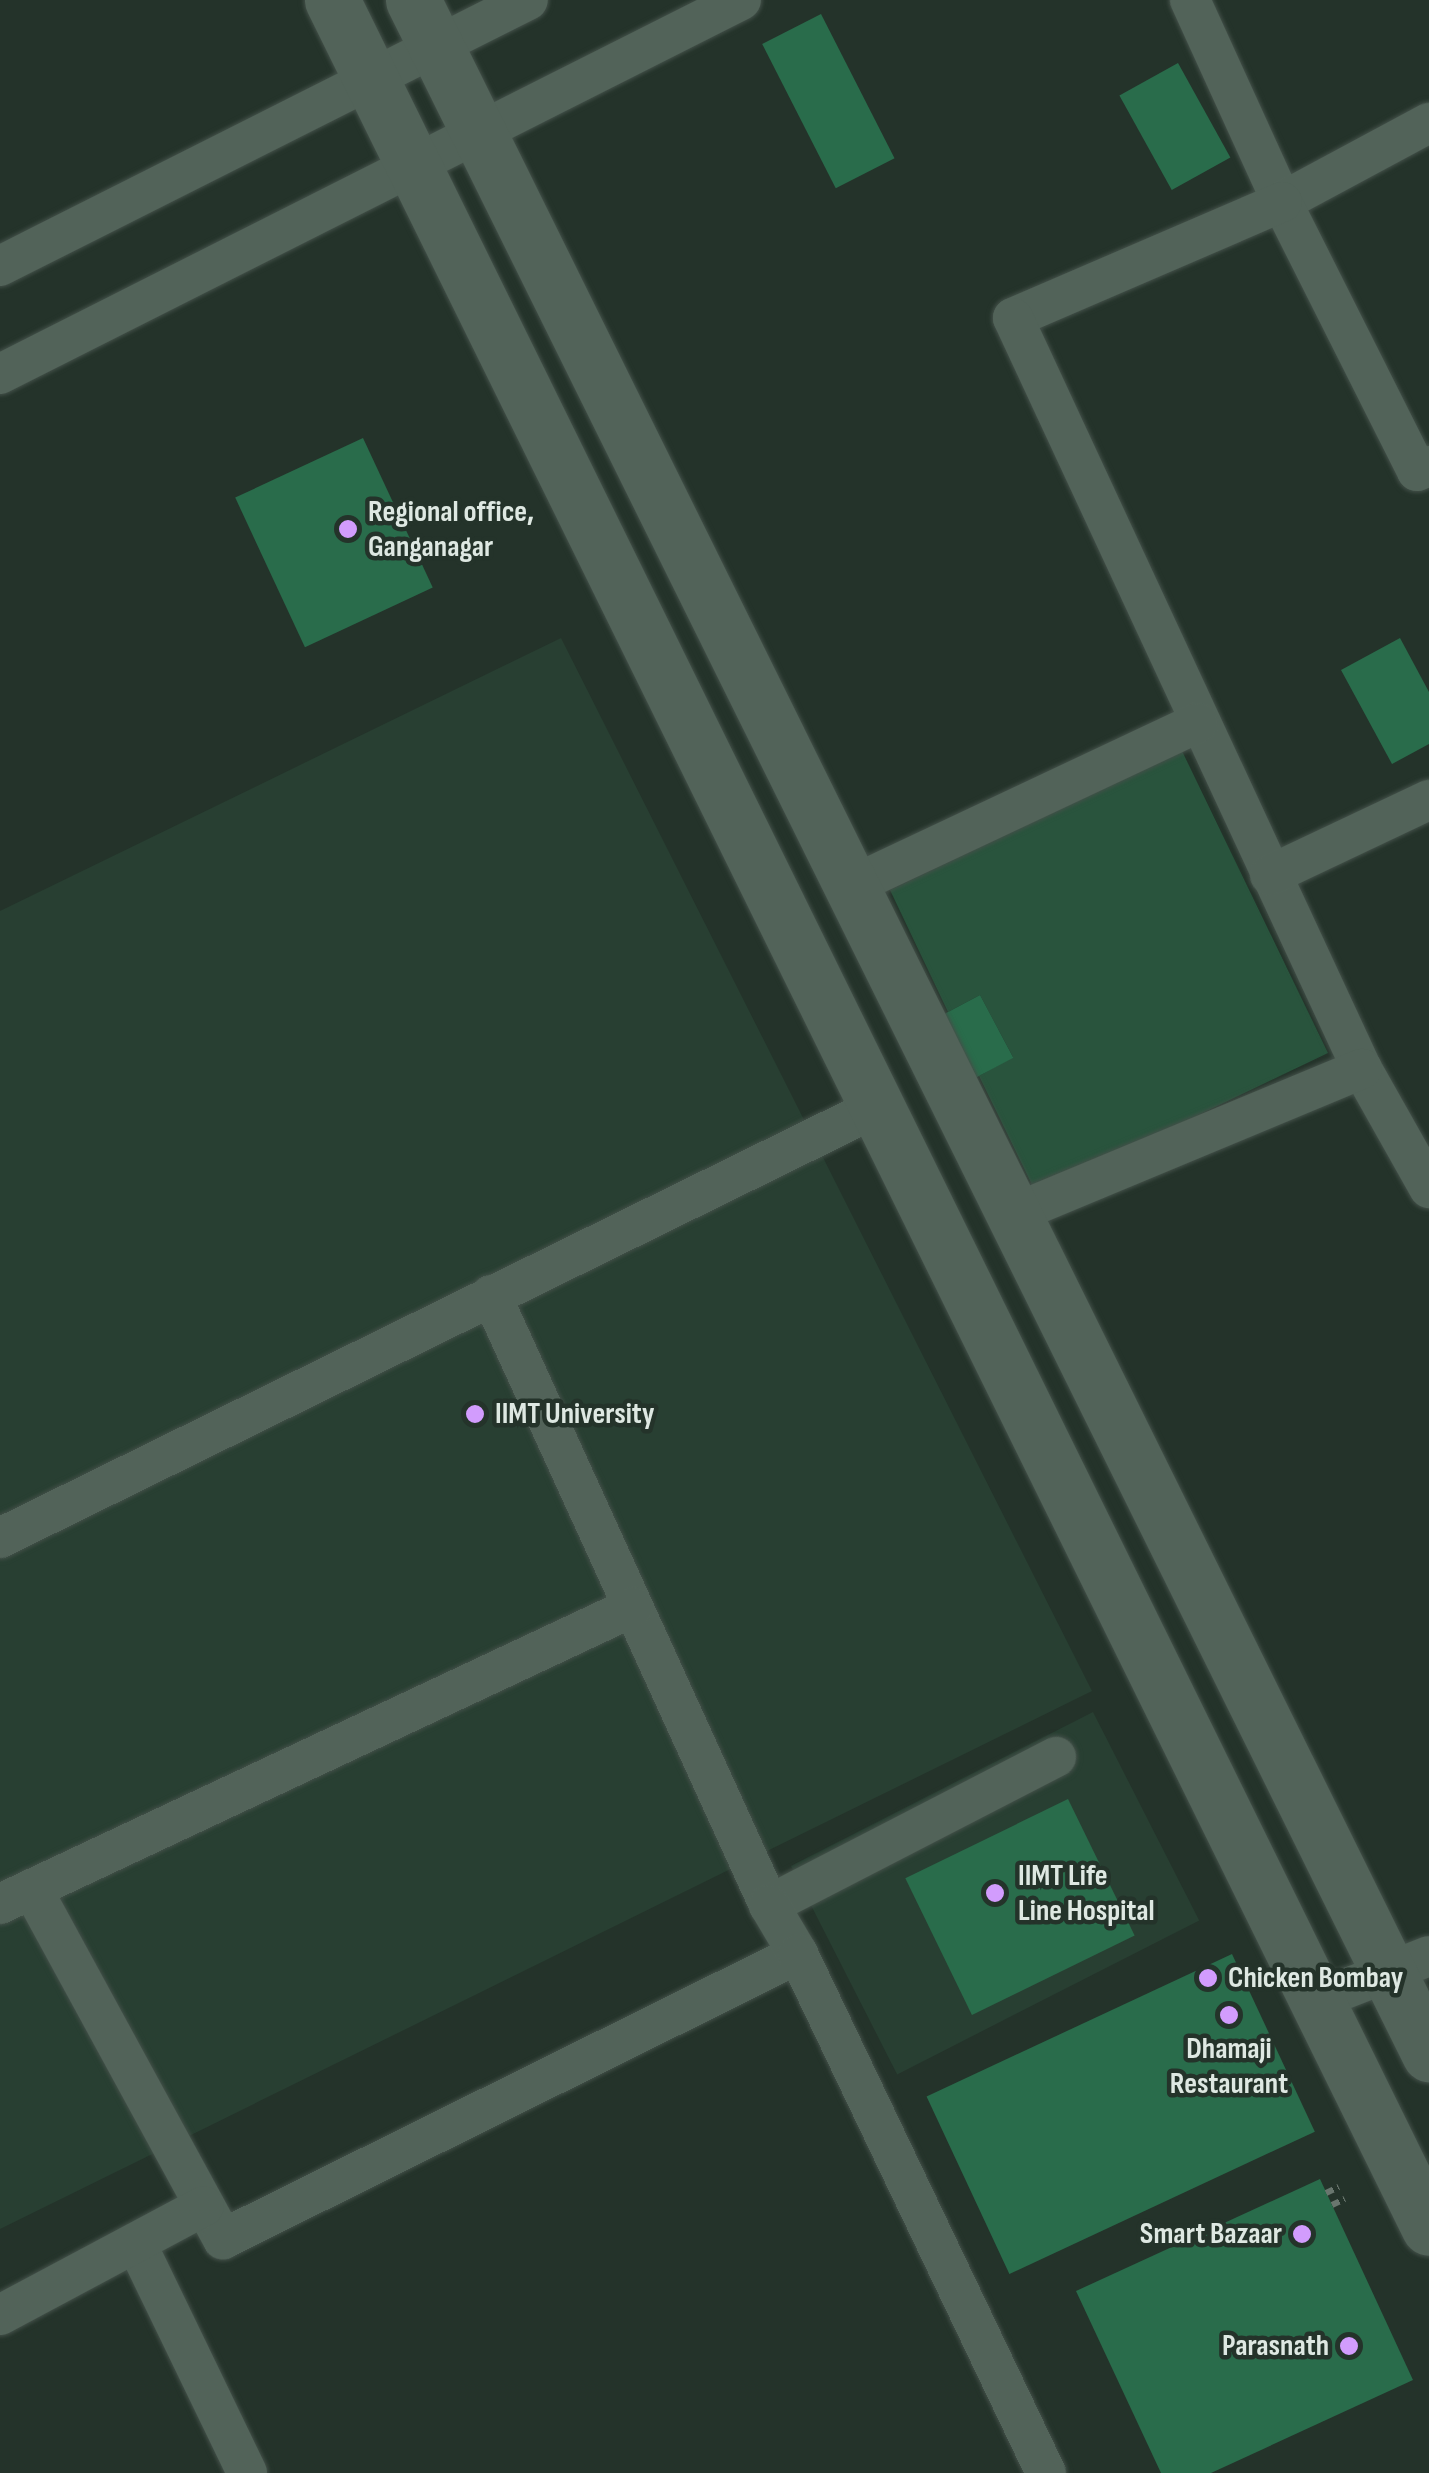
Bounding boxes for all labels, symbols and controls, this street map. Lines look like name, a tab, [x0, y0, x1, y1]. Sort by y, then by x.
place label: Regional office, Ganganagar	[368, 494, 534, 564]
marker: Regional office, Ganganagar	[337, 518, 359, 540]
place label: IIMT University	[495, 1396, 654, 1432]
marker: IIMT University	[464, 1403, 486, 1425]
place label: IIMT Life Line Hospital	[1018, 1858, 1155, 1928]
marker: IIMT Life Line Hospital	[982, 1880, 1008, 1906]
place label: Chicken Bombay	[1228, 1960, 1403, 1996]
marker: Chicken Bombay	[1197, 1967, 1219, 1989]
marker: Dhamaji Restaurant	[1218, 2004, 1240, 2026]
place label: Dhamaji Restaurant	[1170, 2031, 1288, 2102]
place label: Smart Bazaar	[1140, 2216, 1282, 2252]
marker: Smart Bazaar	[1291, 2223, 1313, 2245]
place label: Parasnath	[1222, 2328, 1329, 2364]
marker: Parasnath	[1338, 2335, 1360, 2357]

